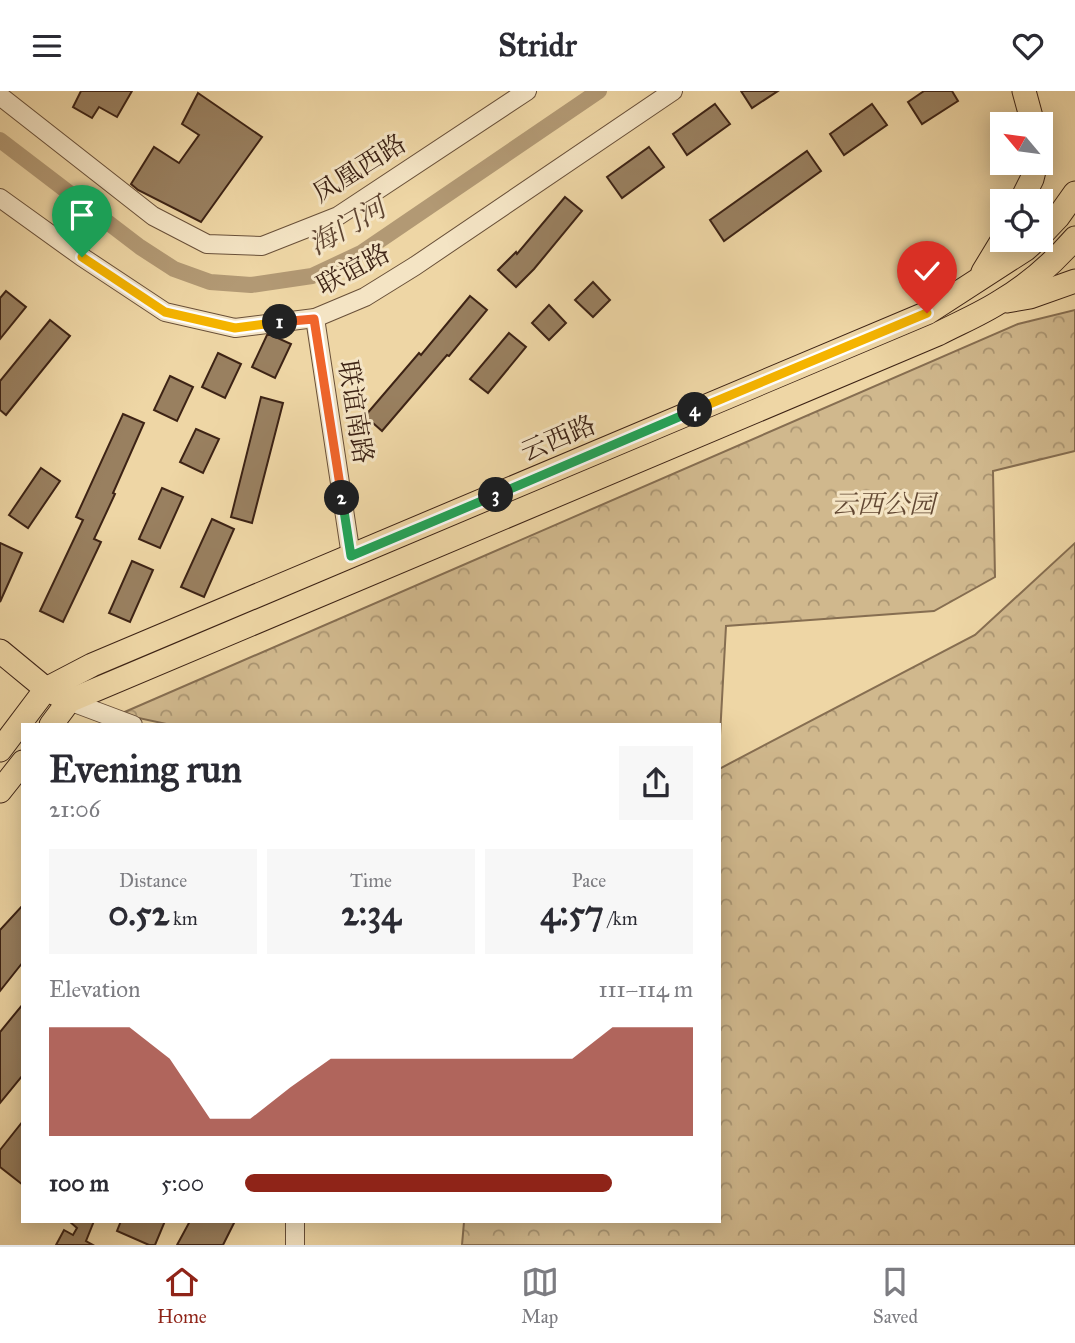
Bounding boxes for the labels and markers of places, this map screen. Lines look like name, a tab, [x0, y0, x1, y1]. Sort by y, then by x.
pin	[52, 185, 112, 257]
pin	[897, 241, 957, 313]
pin: 1	[262, 305, 298, 339]
pin: 4	[678, 393, 712, 427]
pin: 3	[478, 477, 514, 513]
pin: 2	[324, 481, 360, 515]

